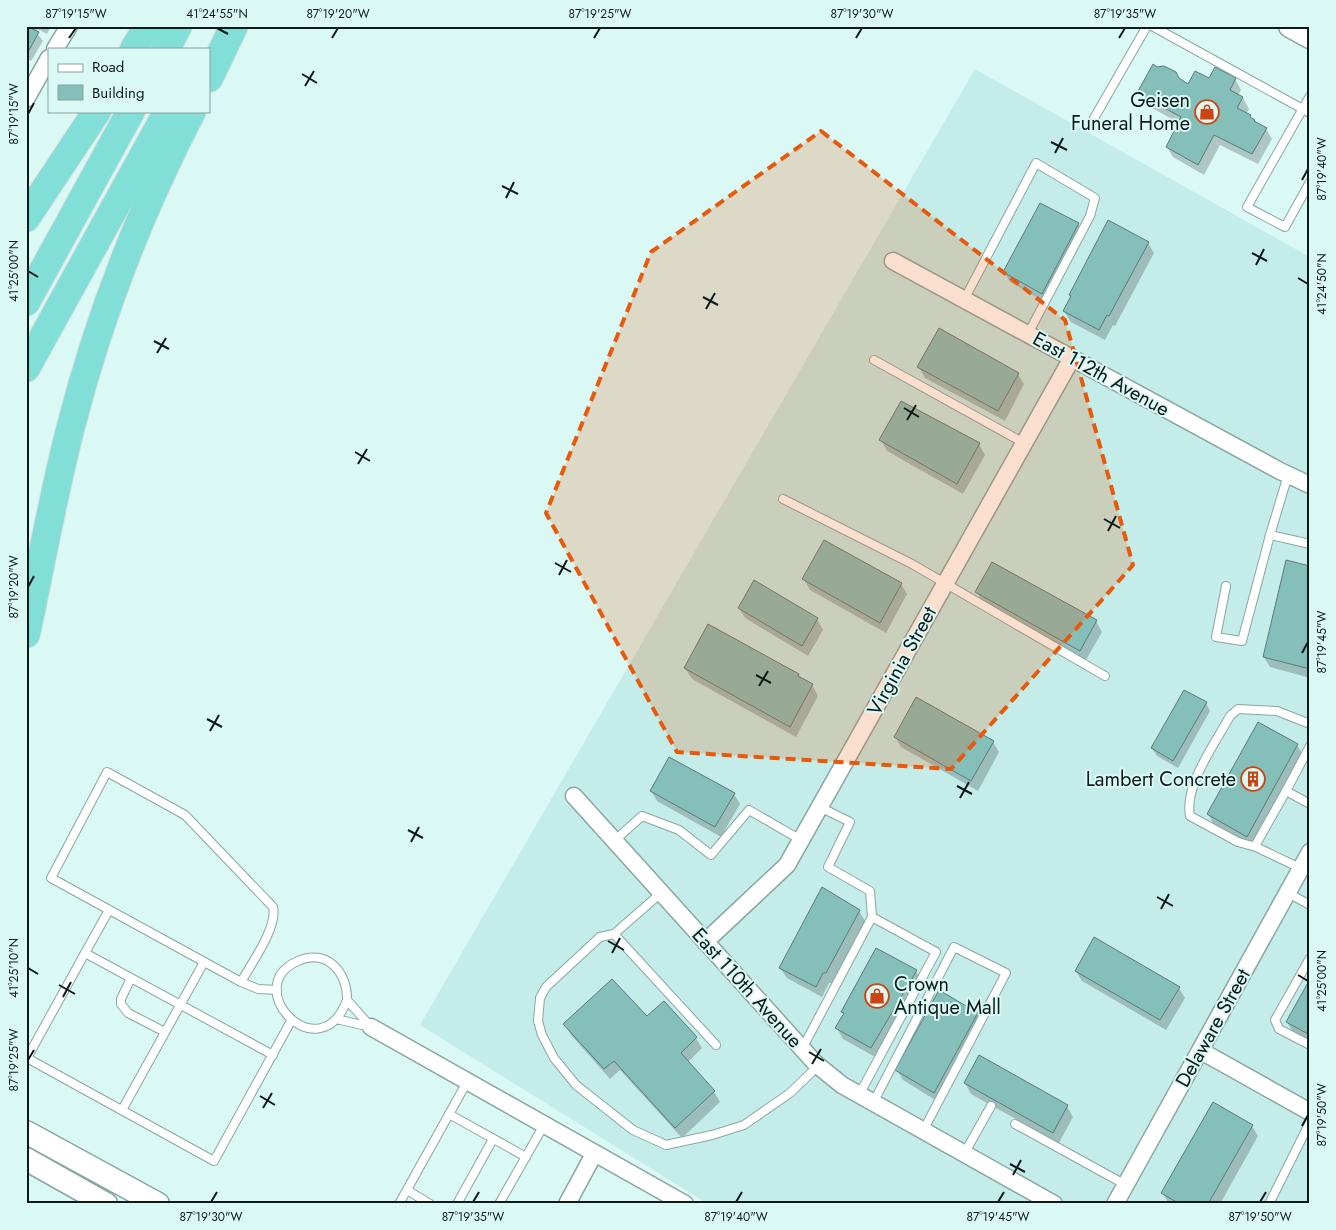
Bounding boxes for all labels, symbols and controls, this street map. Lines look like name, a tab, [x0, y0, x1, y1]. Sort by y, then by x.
text: 87°19'15"W	[45, 5, 107, 23]
text: 41°24'55"N	[186, 5, 248, 23]
text: 87°19'20"W	[306, 5, 370, 23]
text: 87°19'25"W	[569, 5, 632, 23]
text: 87°19'30"W	[831, 5, 894, 23]
text: 87°19'35"W	[1094, 5, 1156, 23]
legend	[48, 48, 210, 112]
text: Road	[92, 56, 124, 78]
text: Building	[92, 82, 144, 104]
text: 87°19'15"W	[5, 83, 23, 145]
place label: Geisen Funeral Home	[1071, 86, 1190, 138]
shop icon: Geisen Funeral Home	[1194, 99, 1220, 125]
text: 87°19'40"W	[1313, 137, 1331, 201]
text: 41°25'00"N	[5, 240, 23, 302]
text: 41°24'50"N	[1313, 253, 1331, 315]
street label: East 112th Avenue	[1027, 324, 1175, 424]
text: 87°19'20"W	[5, 555, 23, 619]
street label: Virginia Street	[860, 601, 944, 721]
text: 87°19'45"W	[1313, 610, 1331, 673]
place label: Lambert Concrete	[1086, 765, 1236, 794]
building icon: Lambert Concrete	[1240, 766, 1266, 792]
street label: East 110th Avenue	[685, 921, 809, 1055]
text: 41°25'10"N	[5, 938, 23, 998]
text: 41°25'00"N	[1313, 950, 1331, 1012]
street label: Delaware Street	[1168, 963, 1258, 1093]
place label: Crown Antique Mall	[894, 970, 1001, 1022]
shop icon: Crown Antique Mall	[864, 983, 890, 1009]
text: 87°19'25"W	[5, 1028, 23, 1091]
text: 87°19'50"W	[1313, 1083, 1331, 1147]
text: 87°19'30"W	[180, 1208, 243, 1226]
text: 87°19'35"W	[442, 1208, 504, 1226]
text: 87°19'40"W	[704, 1208, 768, 1226]
text: 87°19'45"W	[967, 1208, 1030, 1226]
text: 87°19'50"W	[1228, 1208, 1292, 1226]

